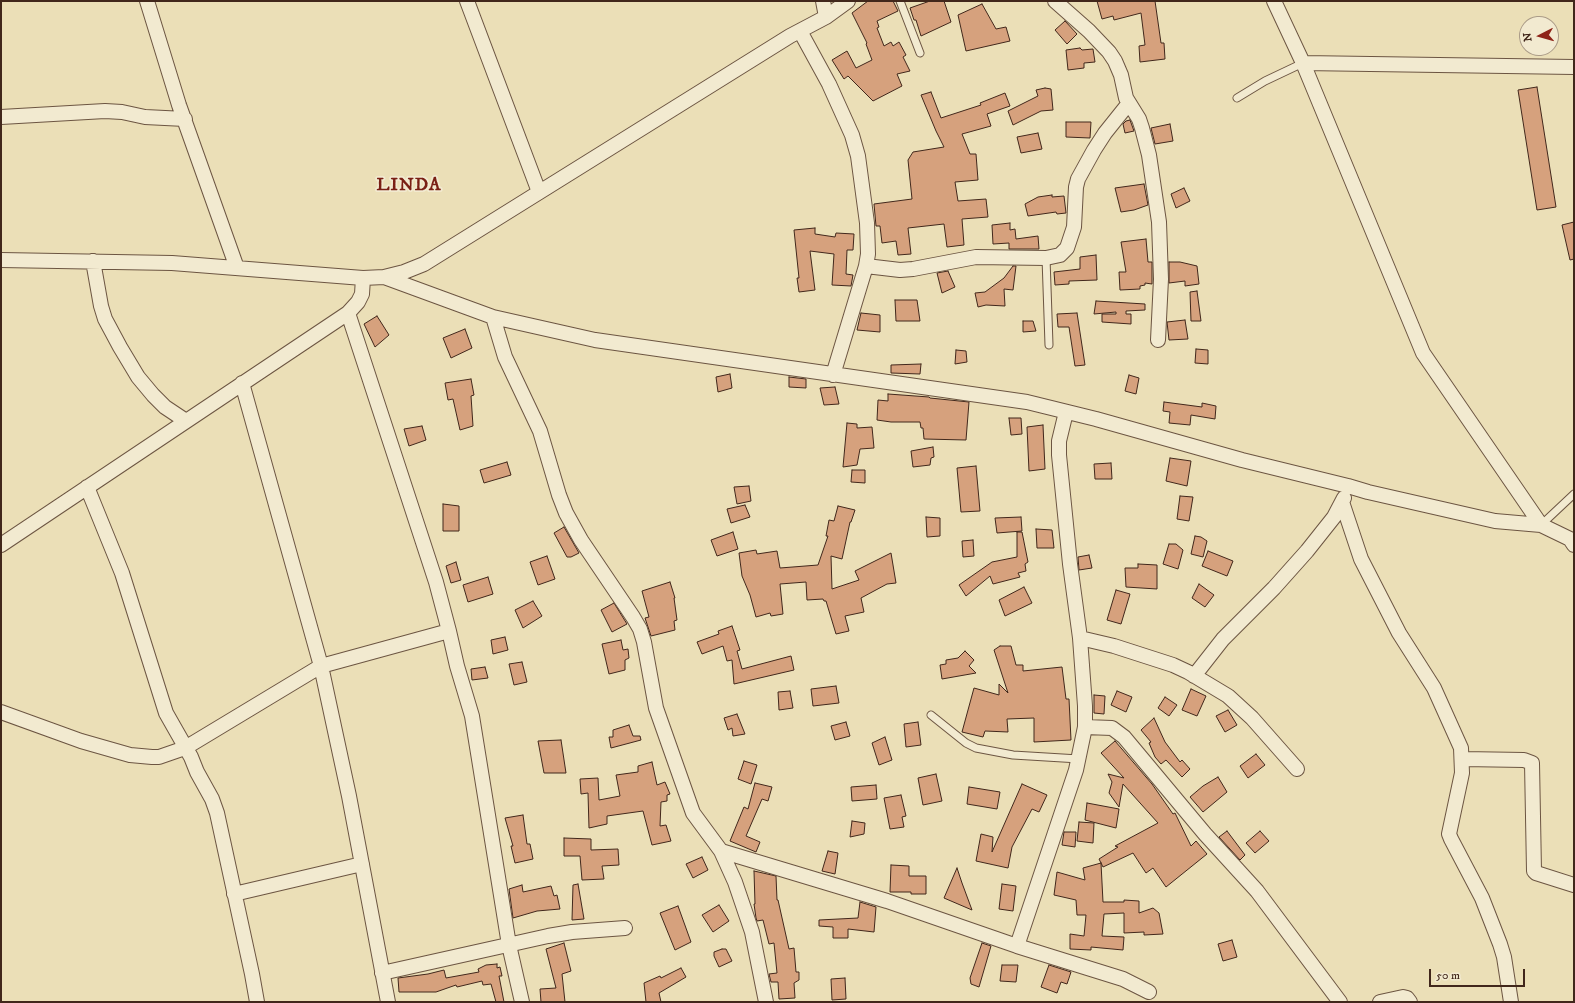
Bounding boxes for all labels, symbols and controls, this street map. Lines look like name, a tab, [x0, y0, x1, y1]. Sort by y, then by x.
north arrow	[1519, 16, 1559, 56]
text: N	[1521, 32, 1535, 42]
district label: LINDA	[377, 175, 441, 197]
scale bar	[1431, 961, 1527, 987]
text: 50 m	[1436, 968, 1460, 983]

